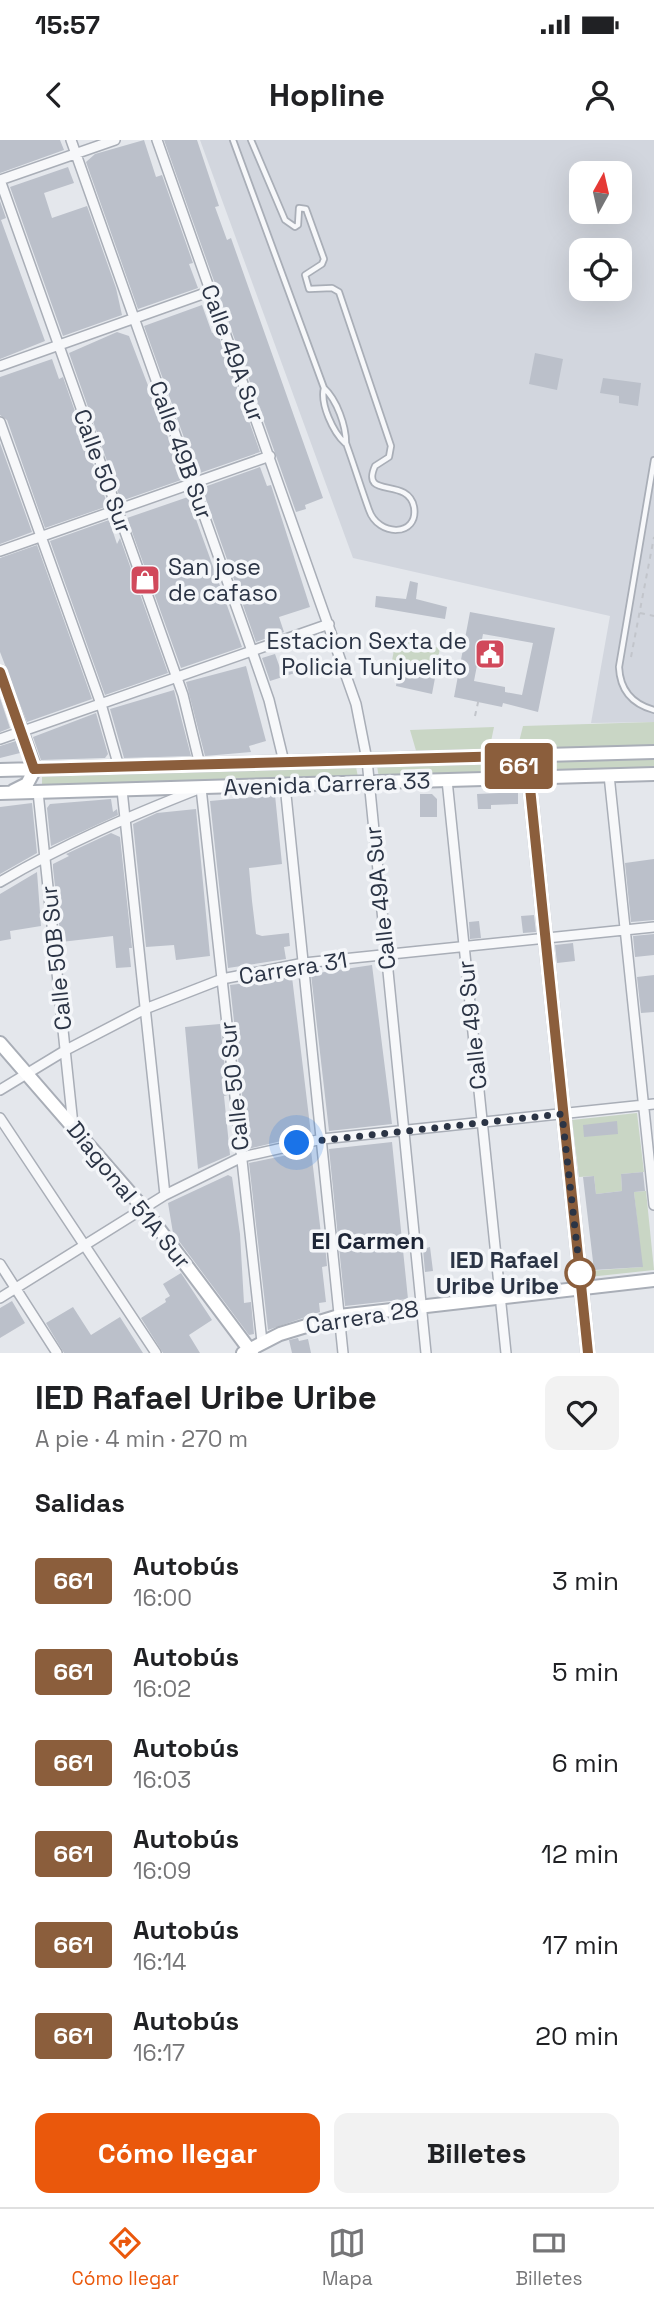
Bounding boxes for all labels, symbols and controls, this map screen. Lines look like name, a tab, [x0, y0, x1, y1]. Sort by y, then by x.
text: 15:57	[35, 8, 100, 42]
text: Hopline	[269, 75, 385, 115]
icon: back	[35, 76, 73, 114]
icon: person	[581, 76, 619, 114]
north arrow	[569, 161, 632, 224]
map controls	[569, 161, 632, 301]
button: locate	[569, 238, 632, 301]
street label: Calle 49A Sur	[194, 280, 272, 426]
street label: Calle 49B Sur	[142, 377, 220, 523]
street label: Calle 50 Sur	[67, 405, 139, 537]
place label: San jose de cafaso	[168, 552, 278, 608]
shop icon: San jose de cafaso	[128, 563, 162, 597]
place label: Estacion Sexta de Policia Tunjuelito	[266, 626, 467, 682]
public building icon: Estacion Sexta de Policia Tunjuelito	[473, 637, 507, 671]
line badge: 661	[479, 743, 559, 789]
text: 661	[499, 750, 539, 781]
street label: Avenida Carrera 33	[223, 765, 431, 803]
street label: Calle 49A Sur	[358, 825, 402, 971]
street label: Calle 50B Sur	[33, 884, 79, 1032]
street label: Carrera 31	[237, 945, 349, 991]
street label: Calle 49 Sur	[450, 959, 494, 1091]
street label: Calle 50 Sur	[212, 1020, 256, 1152]
street label: Diagonal 51A Sur	[60, 1115, 198, 1275]
your location	[279, 1125, 314, 1160]
district label: El Carmen	[311, 1225, 425, 1256]
place label: IED Rafael Uribe Uribe	[436, 1245, 559, 1301]
marker: IED Rafael Uribe Uribe	[565, 1258, 595, 1288]
street label: Carrera 28	[303, 1293, 421, 1341]
button: heart	[545, 1376, 619, 1450]
text: IED Rafael Uribe Uribe	[35, 1377, 377, 1419]
text: A pie · 4 min · 270 m	[35, 1424, 248, 1454]
text: Salidas	[35, 1486, 125, 1520]
text: Autobús	[133, 1549, 239, 1583]
text: 3 min	[552, 1564, 619, 1598]
text: 661	[53, 1565, 94, 1596]
text: 16:00	[133, 1583, 192, 1613]
text: Autobús	[133, 1640, 239, 1674]
text: 5 min	[552, 1655, 619, 1689]
text: 661	[53, 1656, 94, 1687]
text: 16:02	[133, 1674, 191, 1704]
text: Autobús	[133, 1731, 239, 1765]
text: 6 min	[552, 1746, 619, 1780]
text: 661	[53, 1747, 94, 1778]
text: 16:03	[133, 1765, 191, 1795]
text: Autobús	[133, 1822, 239, 1856]
text: 12 min	[541, 1837, 619, 1871]
text: 661	[53, 1838, 94, 1869]
text: 16:09	[133, 1856, 191, 1886]
text: Autobús	[133, 1913, 239, 1947]
text: 17 min	[542, 1928, 619, 1962]
text: 661	[53, 1929, 94, 1960]
text: 16:14	[133, 1947, 187, 1977]
text: Autobús	[133, 2004, 239, 2038]
text: 20 min	[535, 2019, 619, 2053]
text: 661	[53, 2020, 94, 2051]
text: 16:17	[133, 2038, 185, 2068]
button: Cómo llegar	[35, 2113, 320, 2193]
button: Billetes	[334, 2113, 619, 2193]
tab: Cómo llegar	[71, 2224, 179, 2291]
tab: Mapa	[322, 2224, 373, 2291]
tab: Billetes	[515, 2224, 583, 2291]

